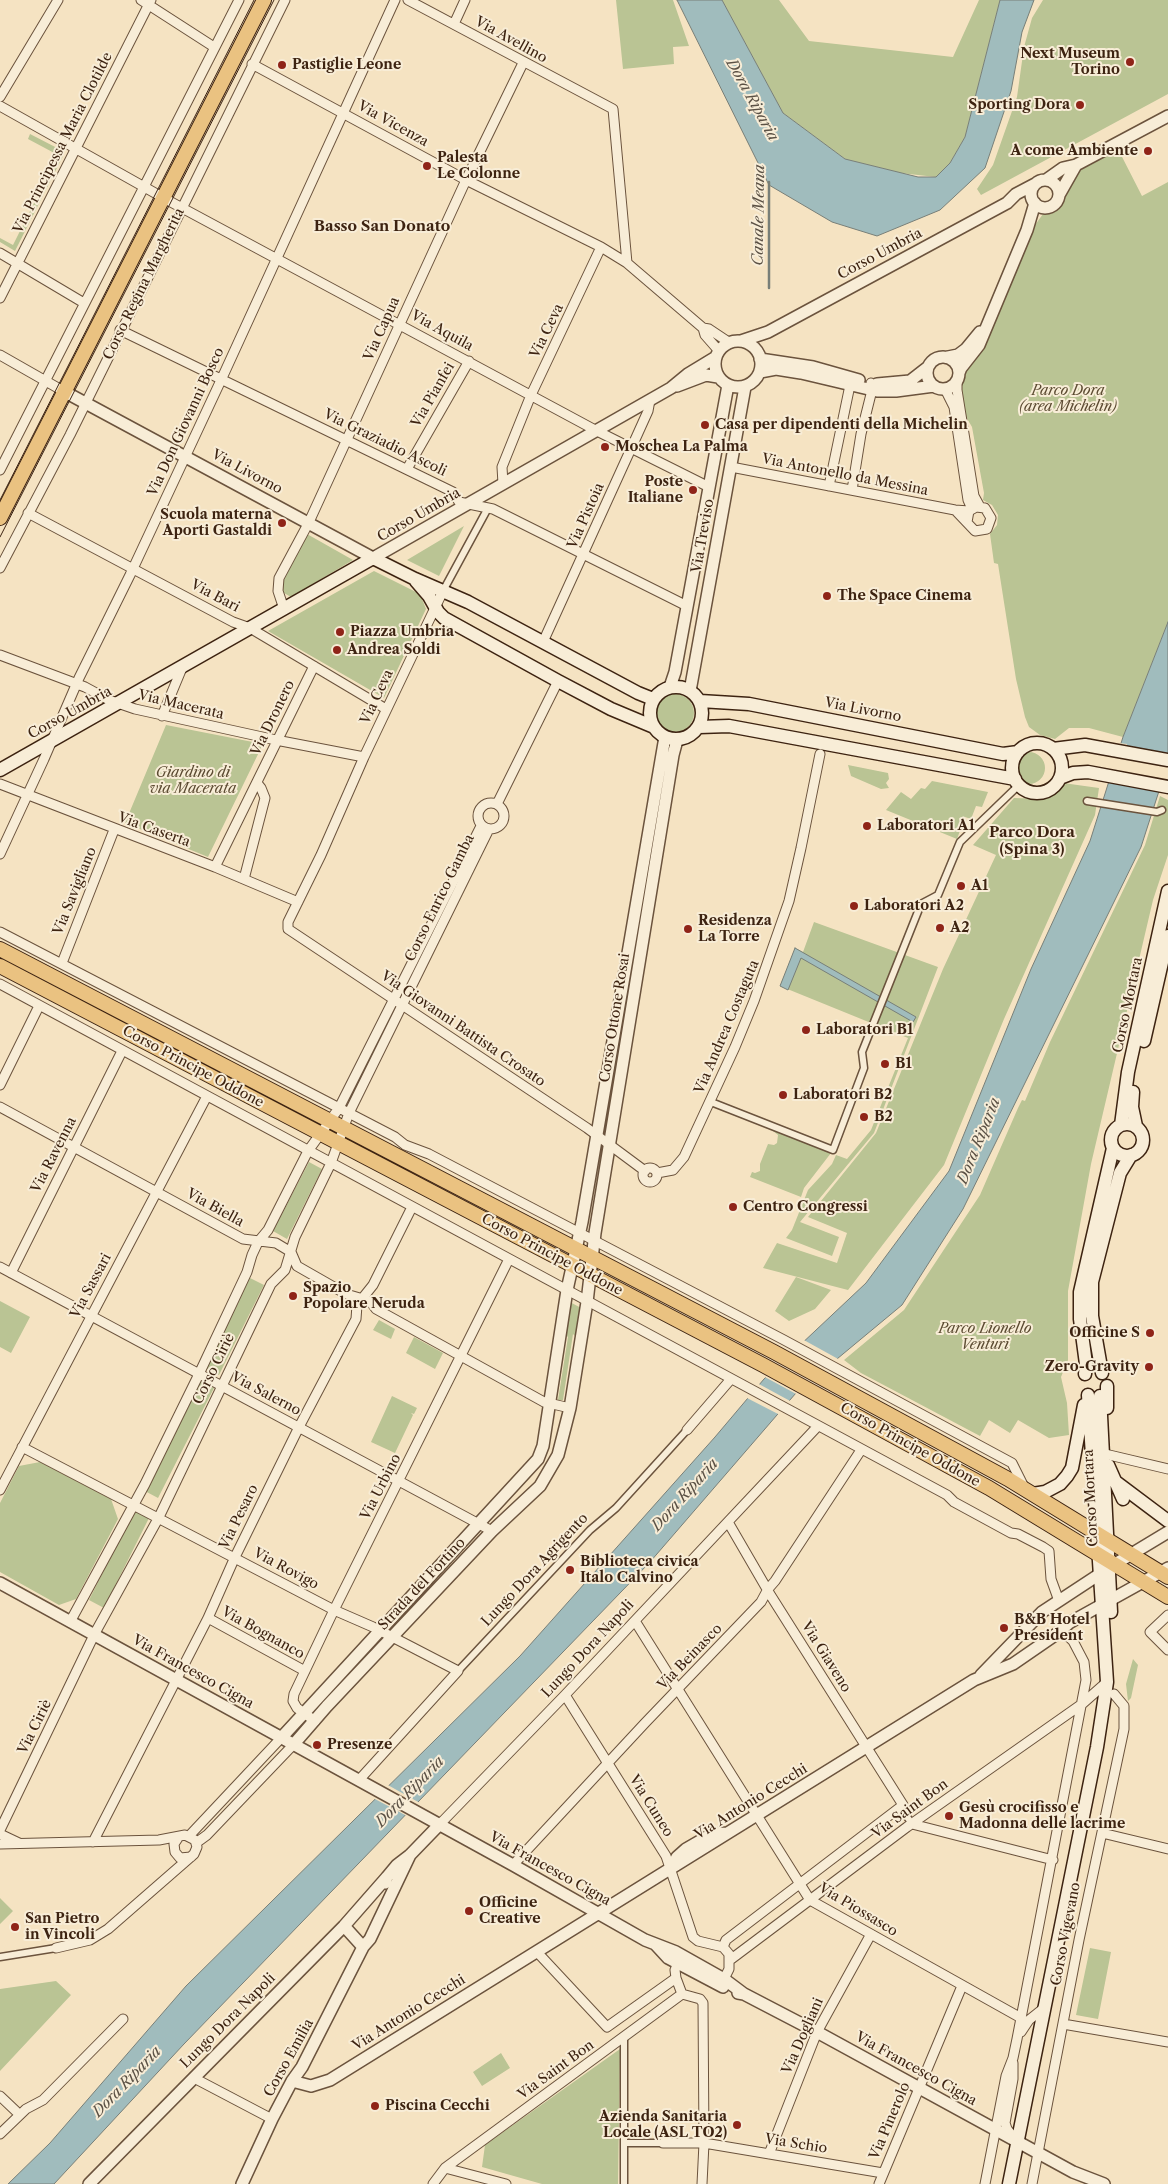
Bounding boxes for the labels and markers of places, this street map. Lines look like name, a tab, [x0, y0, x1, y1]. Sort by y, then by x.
place label: Next Museum Torino	[1020, 46, 1120, 78]
marker: Next Museum Torino	[1124, 56, 1136, 68]
place label: Pastiglie Leone	[292, 57, 401, 73]
marker: Pastiglie Leone	[276, 59, 288, 71]
place label: Sporting Dora	[968, 97, 1070, 113]
marker: Sporting Dora	[1074, 99, 1086, 111]
place label: A come Ambiente	[1010, 143, 1138, 159]
marker: A come Ambiente	[1142, 145, 1154, 157]
place label: Palesta Le Colonne	[437, 150, 520, 182]
marker: Palesta Le Colonne	[421, 160, 433, 172]
place label: Casa per dipendenti della Michelin	[715, 417, 968, 433]
marker: Casa per dipendenti della Michelin	[699, 419, 711, 431]
place label: Moschea La Palma	[615, 439, 748, 455]
marker: Moschea La Palma	[599, 441, 611, 453]
place label: Poste Italiane	[628, 474, 683, 507]
marker: Poste Italiane	[687, 484, 699, 496]
place label: Scuola materna Aporti Gastaldi	[160, 507, 272, 540]
marker: Scuola materna Aporti Gastaldi	[276, 517, 288, 529]
place label: The Space Cinema	[837, 588, 972, 604]
marker: The Space Cinema	[821, 590, 833, 602]
place label: Piazza Umbria	[350, 624, 454, 640]
marker: Piazza Umbria	[334, 626, 346, 638]
place label: Andrea Soldi	[347, 642, 441, 658]
marker: Andrea Soldi	[331, 644, 343, 656]
place label: Laboratori A1	[877, 818, 975, 834]
marker: Laboratori A1	[861, 820, 873, 832]
place label: A1	[971, 878, 988, 894]
marker: A1	[955, 880, 967, 892]
place label: Laboratori A2	[864, 898, 964, 914]
marker: Laboratori A2	[848, 900, 860, 912]
place label: Residenza La Torre	[698, 913, 772, 946]
place label: A2	[950, 920, 969, 936]
marker: A2	[934, 922, 946, 934]
marker: Residenza La Torre	[682, 923, 694, 935]
place label: Laboratori B1	[816, 1022, 913, 1038]
marker: Laboratori B1	[800, 1024, 812, 1036]
place label: B1	[895, 1056, 912, 1072]
marker: B1	[879, 1058, 891, 1070]
place label: Laboratori B2	[793, 1087, 892, 1103]
marker: Laboratori B2	[777, 1089, 789, 1101]
place label: B2	[874, 1109, 893, 1125]
marker: B2	[858, 1111, 870, 1123]
place label: Centro Congressi	[743, 1199, 868, 1215]
marker: Centro Congressi	[727, 1201, 739, 1213]
place label: Spazio Popolare Neruda	[303, 1280, 425, 1312]
marker: Spazio Popolare Neruda	[287, 1290, 299, 1302]
place label: Officine S	[1069, 1325, 1140, 1341]
marker: Officine S	[1144, 1327, 1156, 1339]
place label: Zero-Gravity	[1045, 1359, 1139, 1375]
marker: Zero-Gravity	[1143, 1361, 1155, 1373]
place label: Biblioteca civica Italo Calvino	[580, 1554, 699, 1586]
marker: Biblioteca civica Italo Calvino	[564, 1564, 576, 1576]
place label: B&B Hotel President	[1014, 1612, 1090, 1644]
marker: B&B Hotel President	[998, 1622, 1010, 1634]
place label: Presenze	[327, 1737, 392, 1753]
marker: Presenze	[311, 1739, 323, 1751]
place label: Gesù crocifisso e Madonna delle lacrime	[959, 1800, 1125, 1832]
marker: Gesù crocifisso e Madonna delle lacrime	[943, 1810, 955, 1822]
place label: Officine Creative	[479, 1895, 541, 1928]
marker: Officine Creative	[463, 1905, 475, 1917]
place label: San Pietro in Vincoli	[25, 1911, 99, 1944]
marker: San Pietro in Vincoli	[9, 1921, 21, 1933]
place label: Piscina Cecchi	[385, 2098, 490, 2114]
marker: Piscina Cecchi	[369, 2100, 381, 2112]
place label: Azienda Sanitaria Locale (ASL TO2)	[599, 2109, 727, 2142]
marker: Azienda Sanitaria Locale (ASL TO2)	[731, 2119, 743, 2131]

